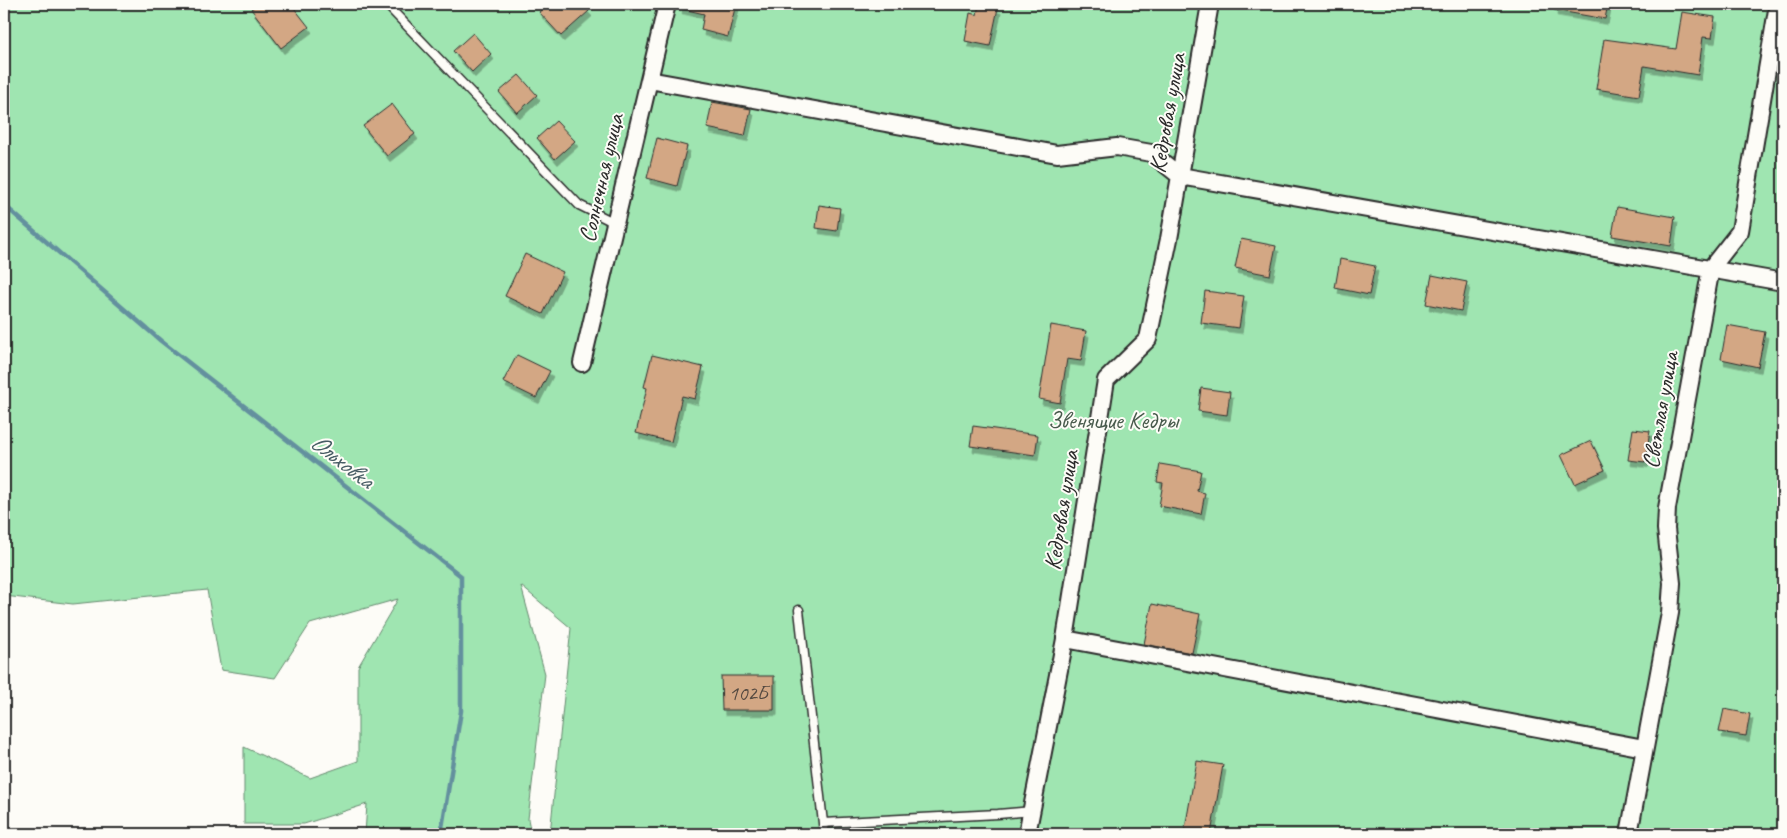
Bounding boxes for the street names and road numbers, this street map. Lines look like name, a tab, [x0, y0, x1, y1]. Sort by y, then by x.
street label: Кедровая улица	[1142, 49, 1193, 175]
street label: Солнечная улица	[572, 109, 631, 245]
street label: Светлая улица	[1635, 347, 1685, 471]
street label: Кедровая улица	[1037, 446, 1086, 572]

